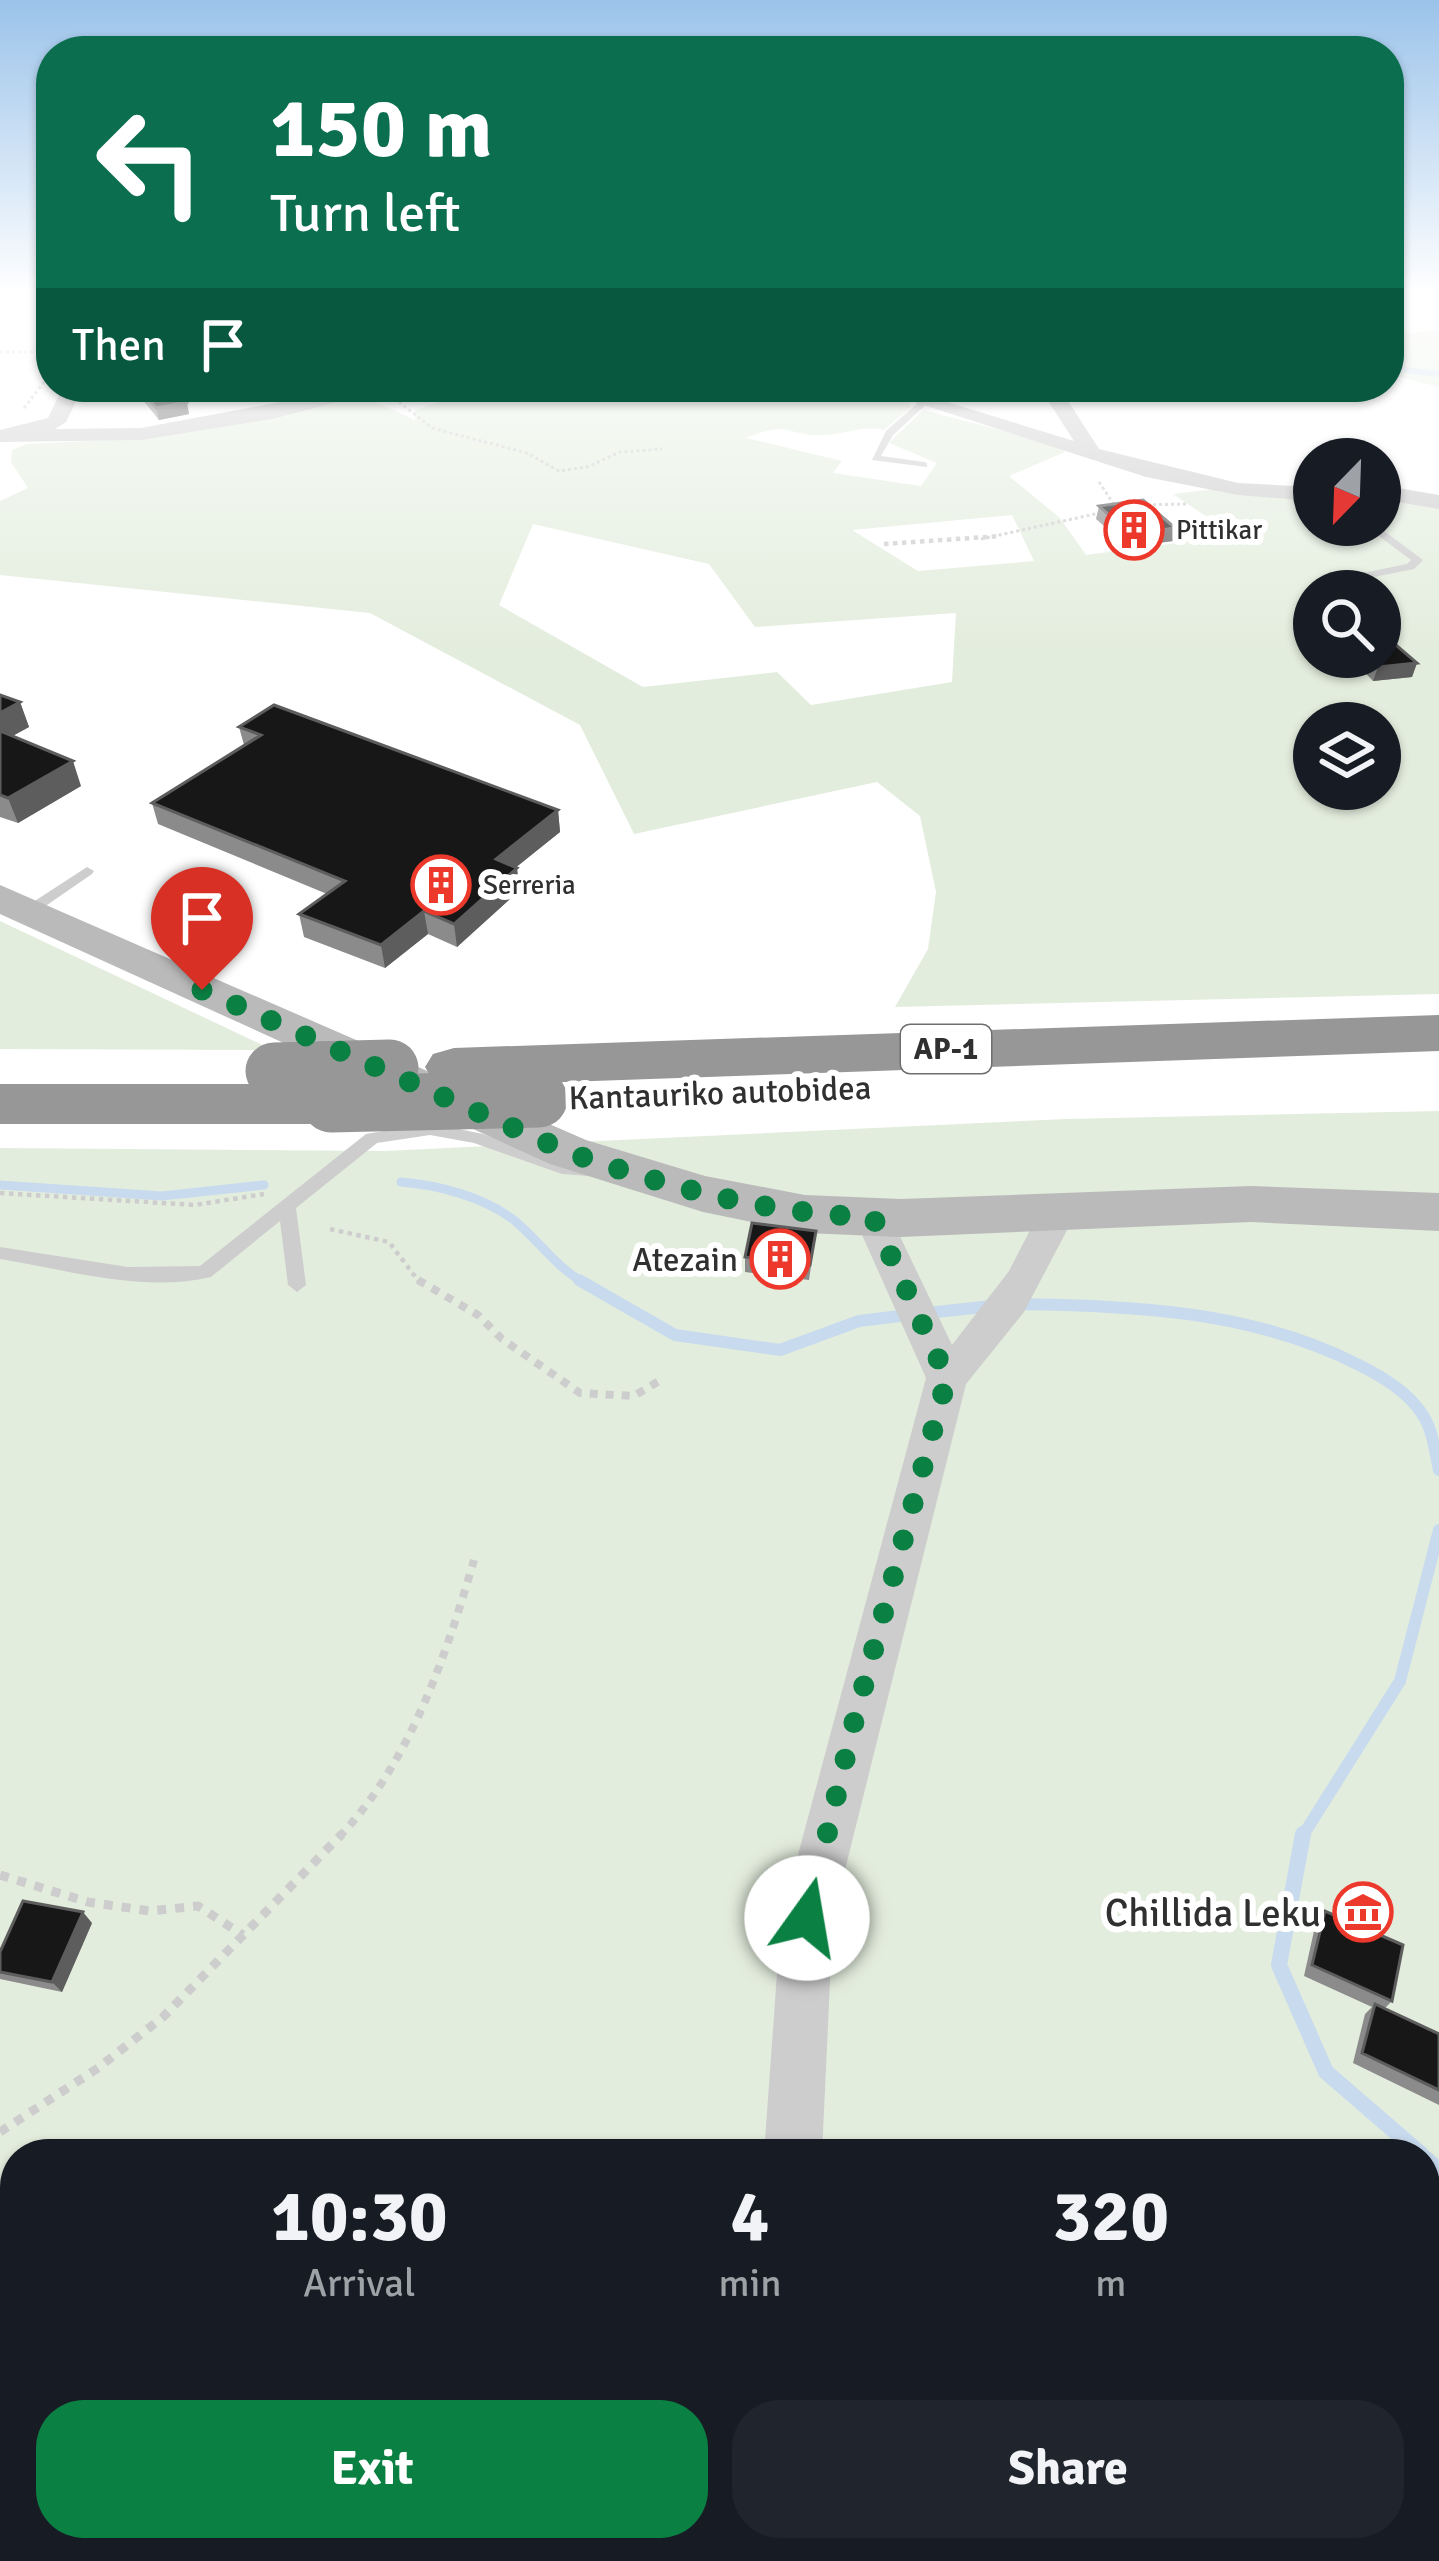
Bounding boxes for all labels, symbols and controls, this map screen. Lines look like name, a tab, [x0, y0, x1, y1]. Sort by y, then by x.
text: 150 m	[270, 77, 492, 181]
icon: left	[72, 84, 228, 240]
text: Turn left	[270, 180, 460, 247]
icon: arrive	[190, 312, 256, 378]
text: Then	[72, 318, 166, 373]
north arrow	[1293, 438, 1401, 546]
map controls	[1293, 438, 1401, 810]
building icon: Pittikar	[1103, 499, 1165, 561]
place label: Pittikar	[1176, 514, 1262, 547]
button: search	[1293, 570, 1401, 678]
button: layers	[1293, 702, 1401, 810]
building icon: Serreria	[410, 854, 472, 916]
pin	[151, 867, 253, 990]
place label: Serreria	[483, 869, 576, 902]
icon: arrive	[169, 885, 235, 951]
road number: AP-1	[901, 1025, 991, 1073]
street label: Kantauriko autobidea	[568, 1068, 872, 1119]
building icon: Atezain	[749, 1228, 811, 1290]
place label: Atezain	[632, 1240, 738, 1281]
position arrow	[744, 1855, 870, 1981]
museum icon: Chillida Leku	[1332, 1881, 1394, 1943]
place label: Chillida Leku	[1105, 1889, 1321, 1937]
text: 10:30	[271, 2172, 448, 2261]
text: 4	[731, 2172, 769, 2261]
text: 320	[1052, 2172, 1169, 2261]
text: Arrival	[303, 2259, 415, 2307]
text: min	[719, 2259, 782, 2307]
text: m	[1095, 2259, 1126, 2307]
button: Exit	[36, 2400, 708, 2538]
button: Share	[732, 2400, 1404, 2538]

